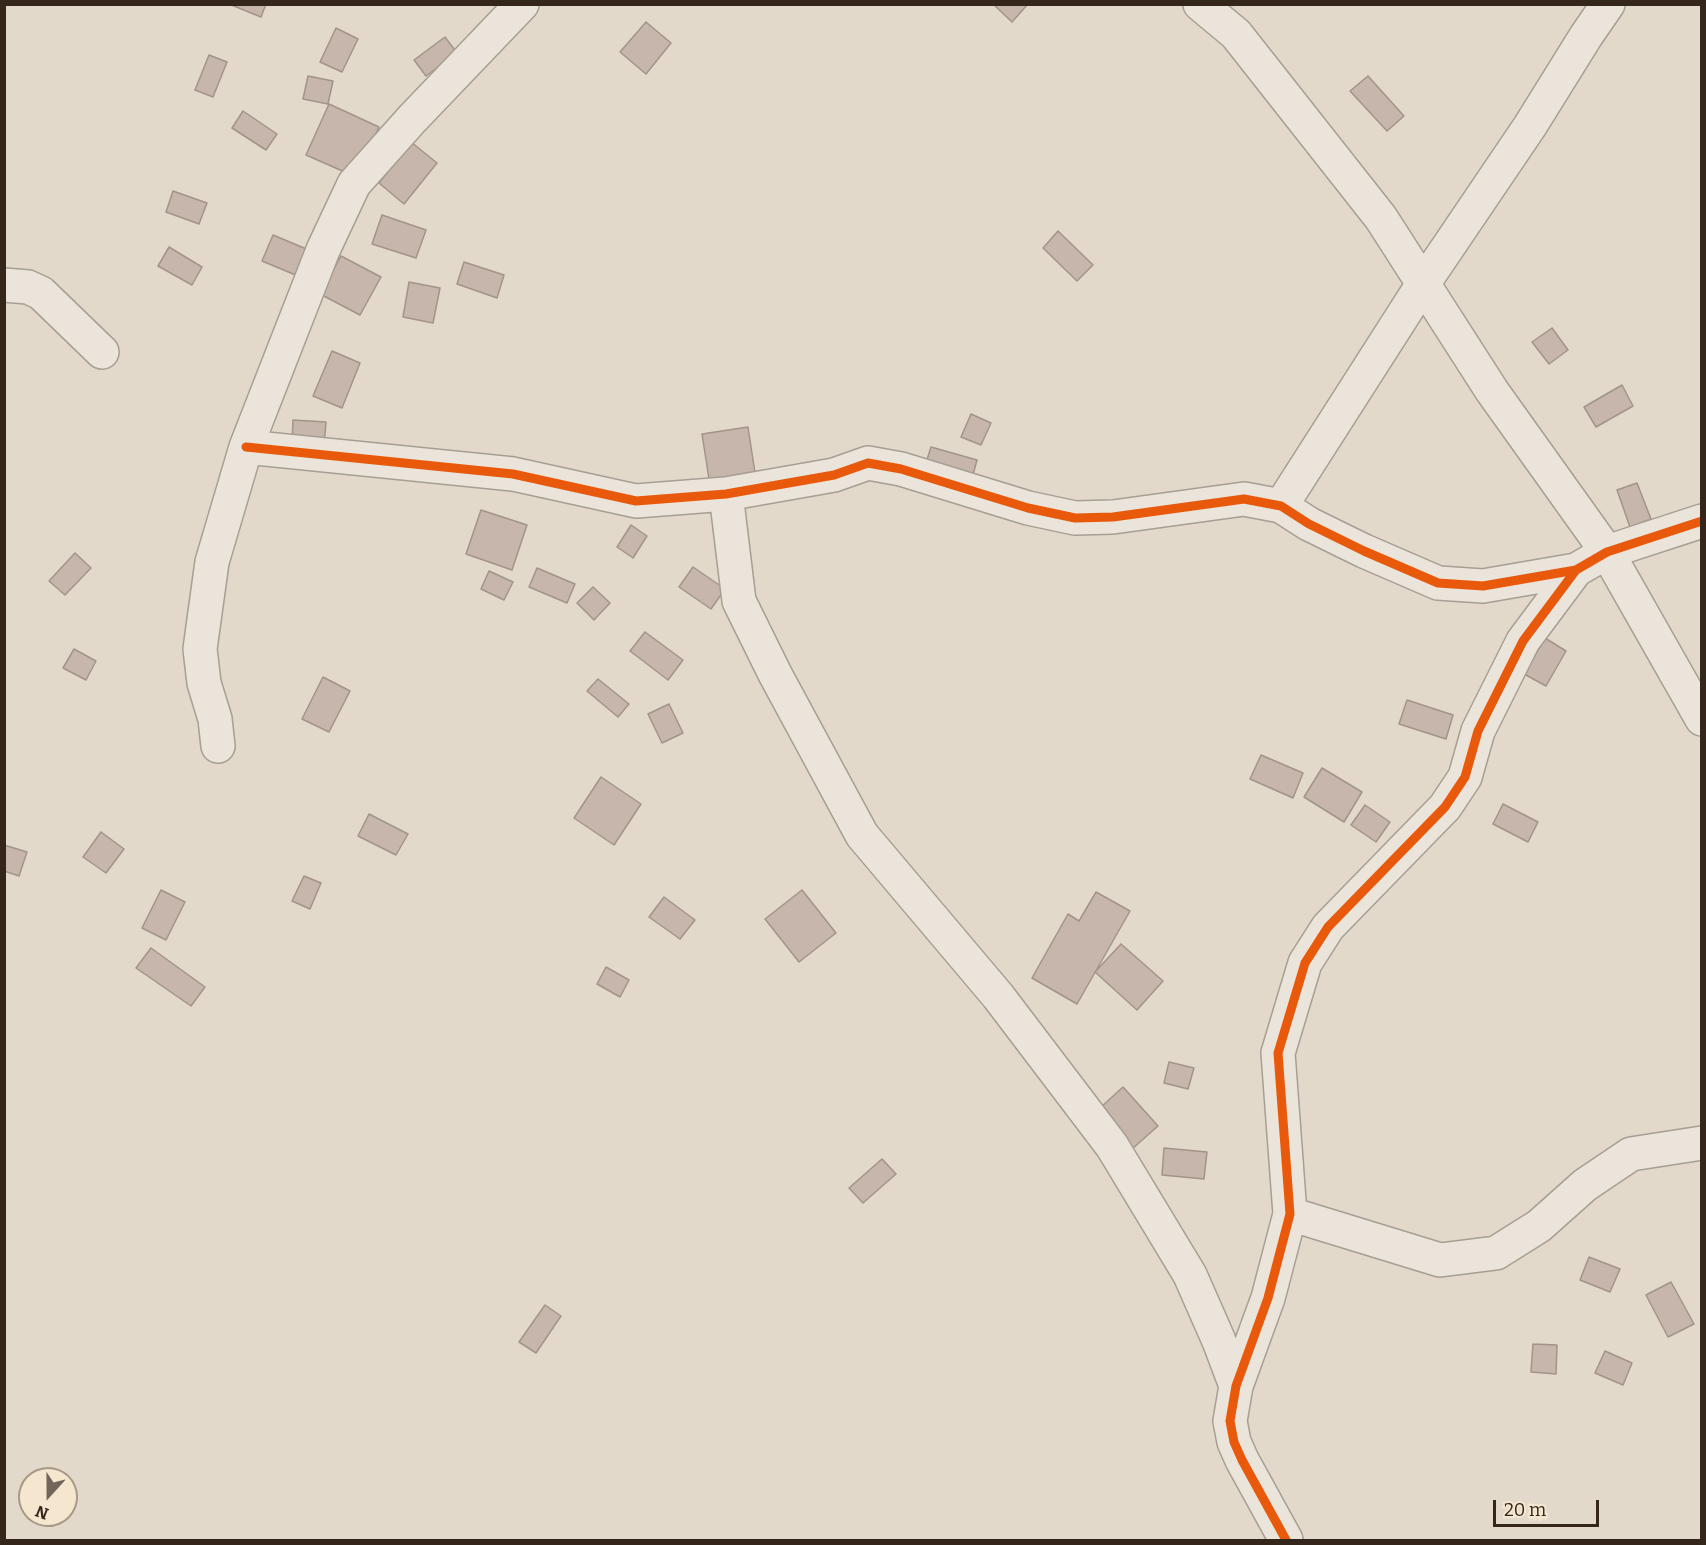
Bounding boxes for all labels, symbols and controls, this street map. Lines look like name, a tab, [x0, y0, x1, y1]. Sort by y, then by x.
north arrow	[18, 1467, 78, 1527]
scale bar	[1496, 1488, 1602, 1526]
text: 20 m	[1504, 1499, 1546, 1521]
text: N	[33, 1501, 51, 1523]

